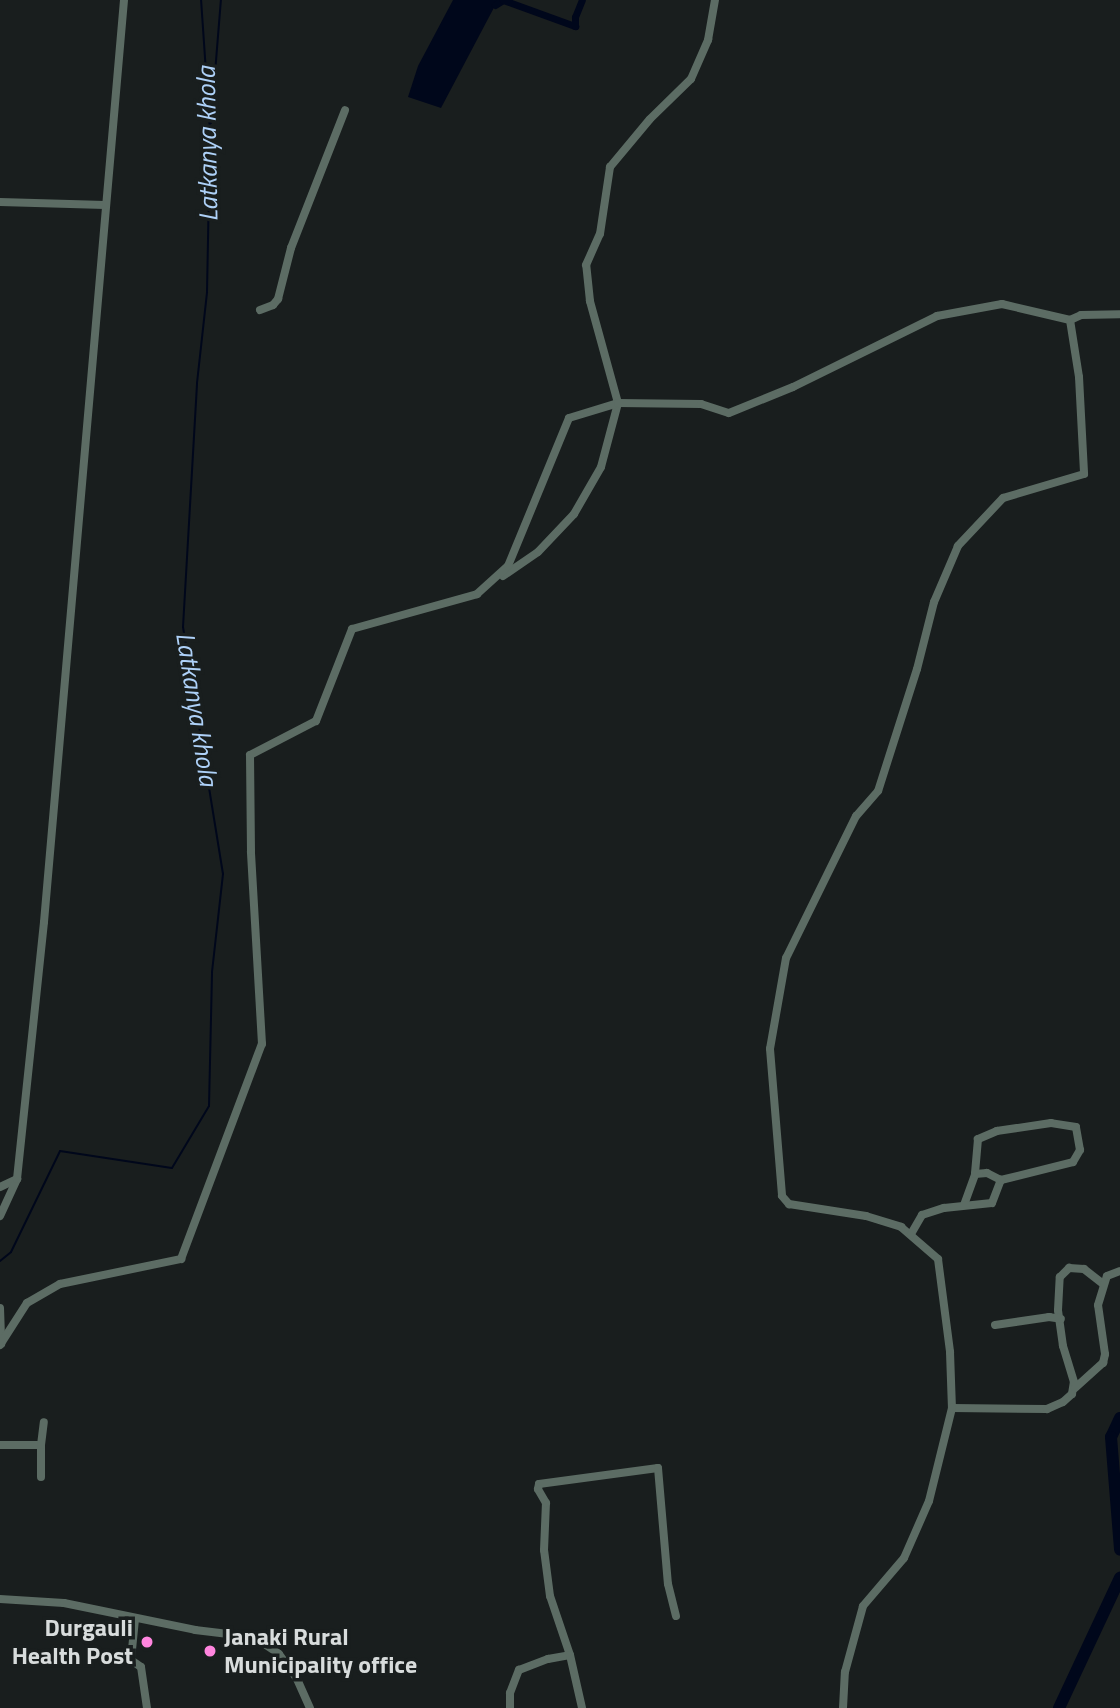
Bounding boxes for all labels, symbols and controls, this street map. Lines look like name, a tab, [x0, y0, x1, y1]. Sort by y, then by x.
water label: Latkanya khola	[190, 66, 224, 222]
water label: Latkanya khola	[169, 630, 225, 788]
place label: Durgauli Health Post	[12, 1614, 133, 1670]
place label: Janaki Rural Municipality office	[224, 1623, 417, 1679]
marker: Durgauli Health Post	[139, 1634, 155, 1650]
marker: Janaki Rural Municipality office	[202, 1643, 218, 1659]

